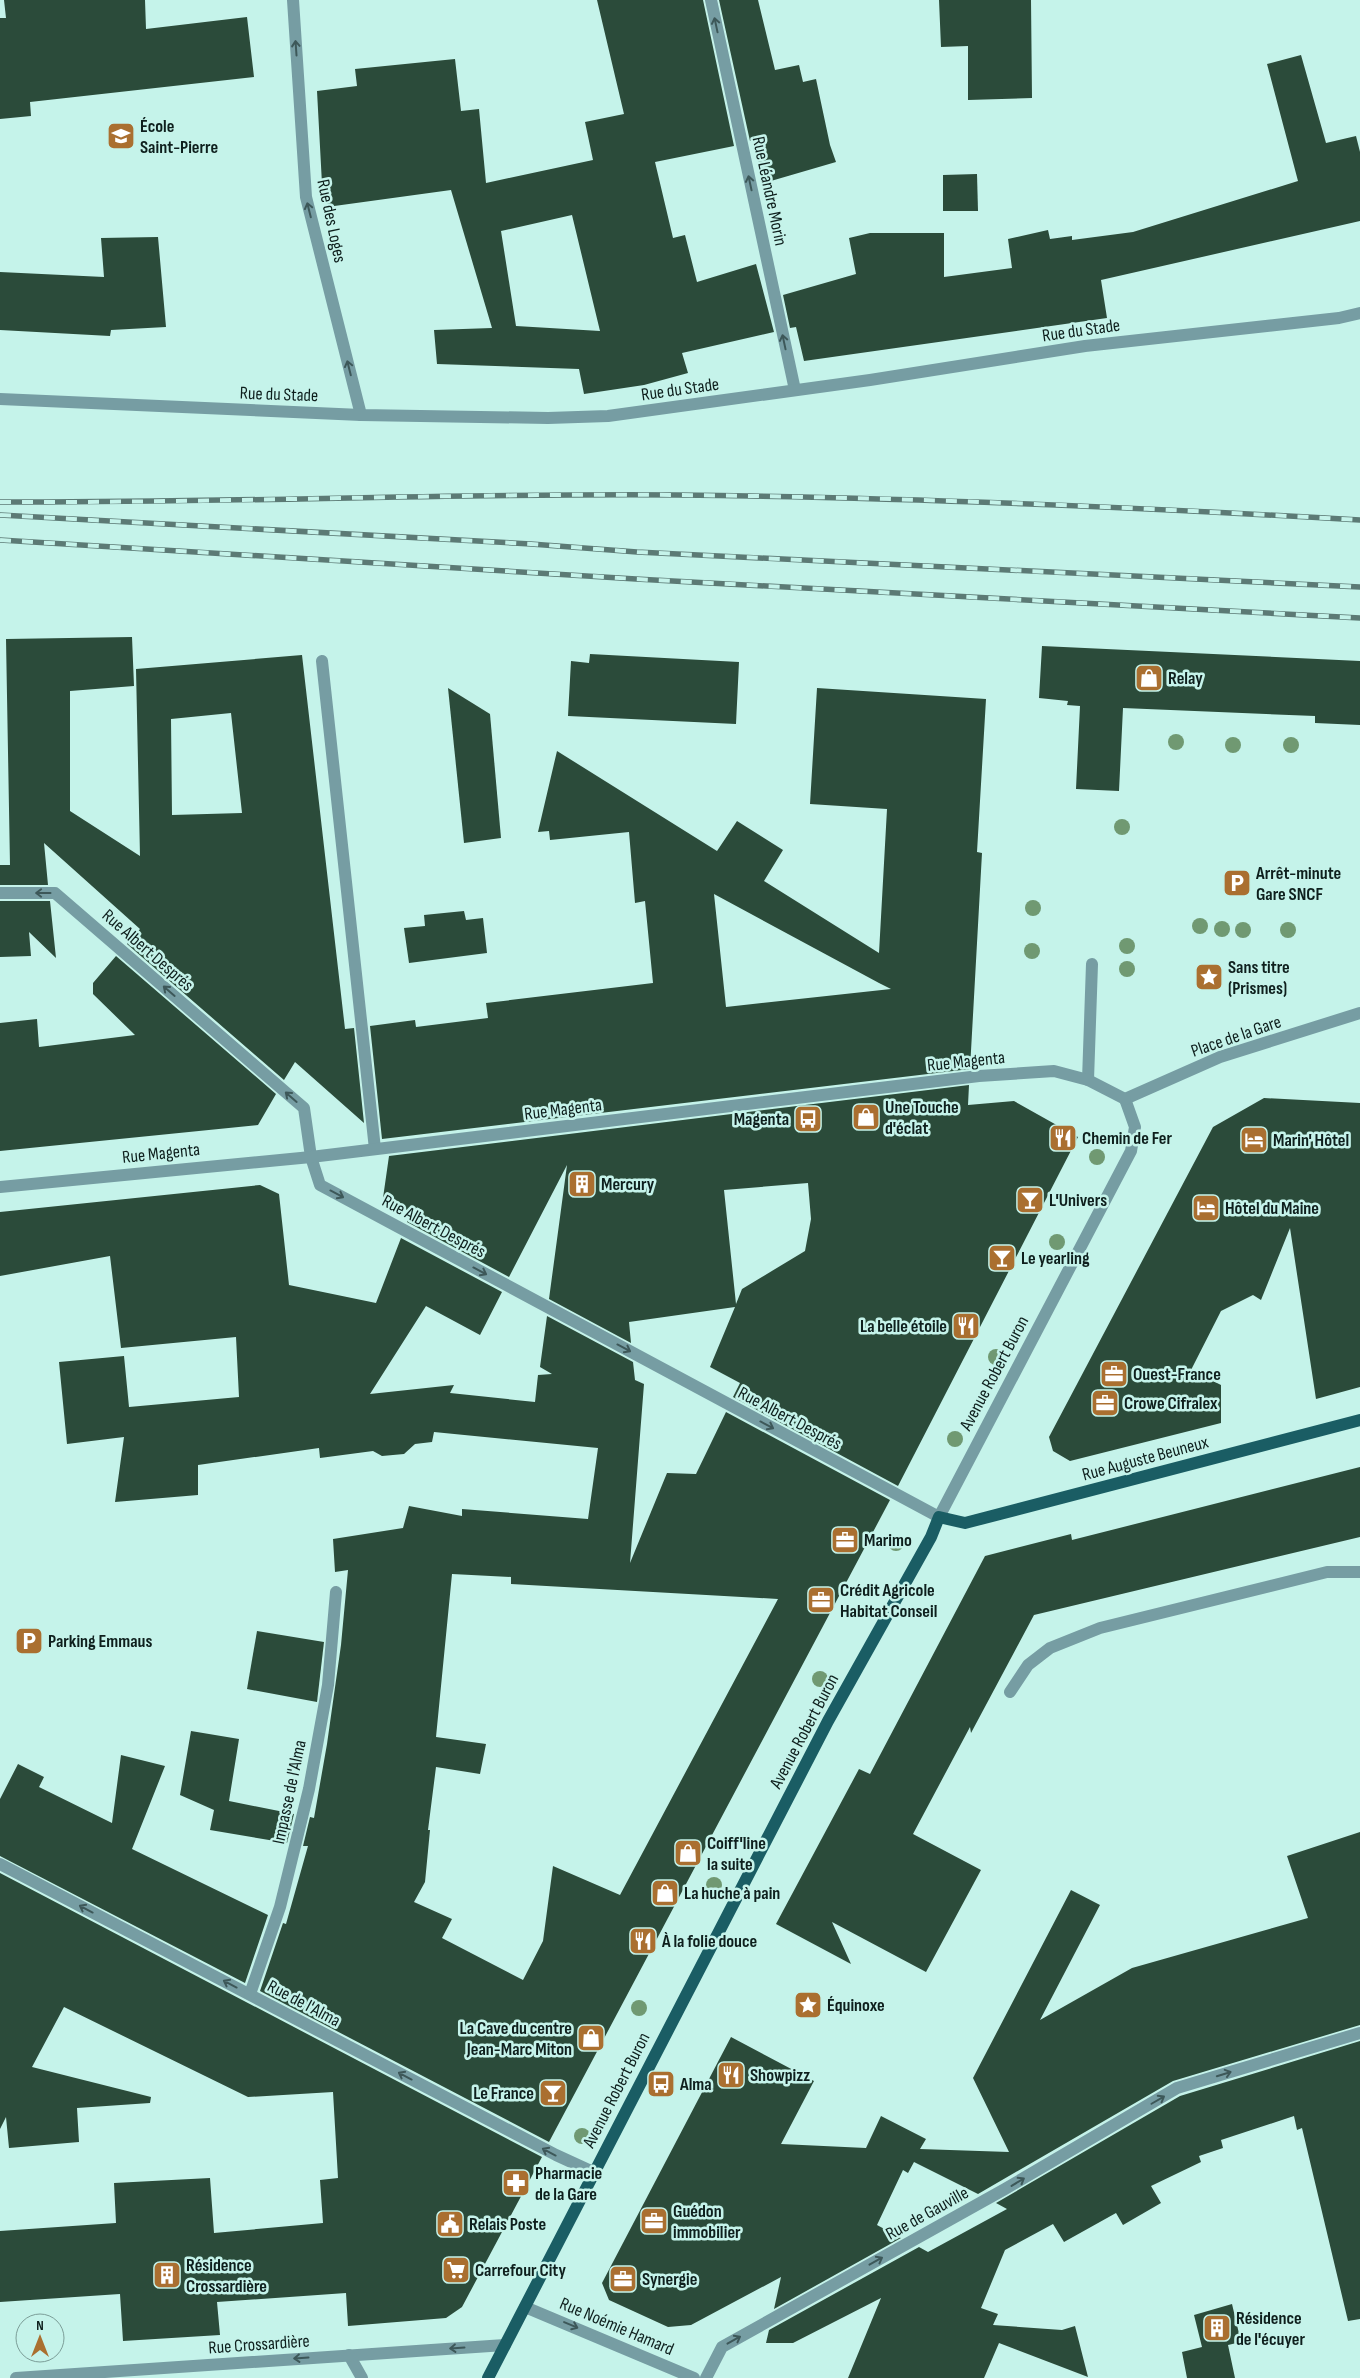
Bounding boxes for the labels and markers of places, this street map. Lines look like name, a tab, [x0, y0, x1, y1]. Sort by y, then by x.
place label: École Saint-Pierre	[140, 116, 218, 158]
school or university icon: École Saint-Pierre	[106, 121, 136, 151]
shop icon: Relay	[1134, 663, 1164, 693]
place label: Relay	[1168, 668, 1203, 689]
place label: Arrêt-minute Gare SNCF	[1255, 863, 1341, 905]
parking icon: Arrêt-minute Gare SNCF	[1222, 868, 1252, 898]
place label: Sans titre (Prismes)	[1228, 957, 1290, 999]
place icon: Sans titre (Prismes)	[1194, 962, 1224, 992]
place label: Une Touche d'éclat	[885, 1097, 959, 1139]
shop icon: Une Touche d'éclat	[851, 1102, 881, 1132]
bus stop icon: Magenta	[793, 1104, 823, 1134]
place label: Magenta	[734, 1109, 789, 1130]
restaurant icon: Chemin de Fer	[1048, 1123, 1078, 1153]
hotel icon: Marin' Hôtel	[1239, 1125, 1269, 1155]
place label: Chemin de Fer	[1082, 1128, 1172, 1149]
place label: Marin' Hôtel	[1273, 1130, 1349, 1151]
building icon: Mercury	[567, 1169, 597, 1199]
place label: Mercury	[601, 1174, 655, 1195]
bar icon: L'Univers	[1015, 1185, 1045, 1215]
place label: L'Univers	[1049, 1190, 1107, 1211]
hotel icon: Hôtel du Maine	[1191, 1193, 1221, 1223]
place label: Hôtel du Maine	[1225, 1198, 1319, 1219]
bar icon: Le yearling	[987, 1243, 1017, 1273]
place label: Le yearling	[1021, 1248, 1090, 1269]
restaurant icon: La belle étoile	[951, 1311, 981, 1341]
place label: La belle étoile	[860, 1316, 947, 1337]
office icon: Ouest-France	[1099, 1359, 1129, 1389]
place label: Ouest-France	[1133, 1364, 1221, 1385]
office icon: Crowe Cifralex	[1090, 1388, 1120, 1418]
place label: Crowe Cifralex	[1124, 1393, 1218, 1414]
office icon: Marimo	[830, 1525, 860, 1555]
place label: Marimo	[864, 1530, 912, 1551]
place label: Crédit Agricole Habitat Conseil	[840, 1580, 937, 1622]
office icon: Crédit Agricole Habitat Conseil	[806, 1585, 836, 1615]
parking icon: Parking Emmaus	[14, 1626, 44, 1656]
place label: Parking Emmaus	[48, 1631, 152, 1652]
place label: Coiff'line la suite	[707, 1833, 766, 1875]
shop icon: Coiff'line la suite	[673, 1838, 703, 1868]
shop icon: La huche à pain	[650, 1878, 680, 1908]
place label: La huche à pain	[684, 1883, 780, 1904]
restaurant icon: À la folie douce	[628, 1926, 658, 1956]
place label: À la folie douce	[661, 1931, 757, 1952]
place icon: Équinoxe	[793, 1990, 823, 2020]
place label: Équinoxe	[827, 1995, 885, 2016]
place label: La Cave du centre Jean-Marc Miton	[460, 2018, 572, 2060]
shop icon: La Cave du centre Jean-Marc Miton	[576, 2023, 606, 2053]
restaurant icon: Showpizz	[716, 2060, 746, 2090]
place label: Showpizz	[750, 2065, 810, 2086]
bus stop icon: Alma	[646, 2069, 676, 2099]
place label: Alma	[679, 2074, 712, 2095]
bar icon: Le France	[538, 2078, 568, 2108]
place label: Le France	[473, 2083, 534, 2104]
place label: Pharmacie de la Gare	[535, 2163, 602, 2205]
pharmacy icon: Pharmacie de la Gare	[501, 2168, 531, 2198]
place label: Guédon immobilier	[673, 2201, 741, 2243]
office icon: Guédon immobilier	[639, 2206, 669, 2236]
public building icon: Relais Poste	[435, 2209, 465, 2239]
place label: Relais Poste	[469, 2214, 546, 2235]
place label: Résidence Crossardière	[186, 2255, 267, 2297]
supermarket icon: Carrefour City	[441, 2255, 471, 2285]
building icon: Résidence Crossardière	[152, 2260, 182, 2290]
place label: Carrefour City	[475, 2260, 566, 2281]
office icon: Synergie	[608, 2264, 638, 2294]
place label: Synergie	[642, 2269, 697, 2290]
place label: Résidence de l'écuyer	[1236, 2308, 1305, 2350]
building icon: Résidence de l'écuyer	[1202, 2313, 1232, 2343]

